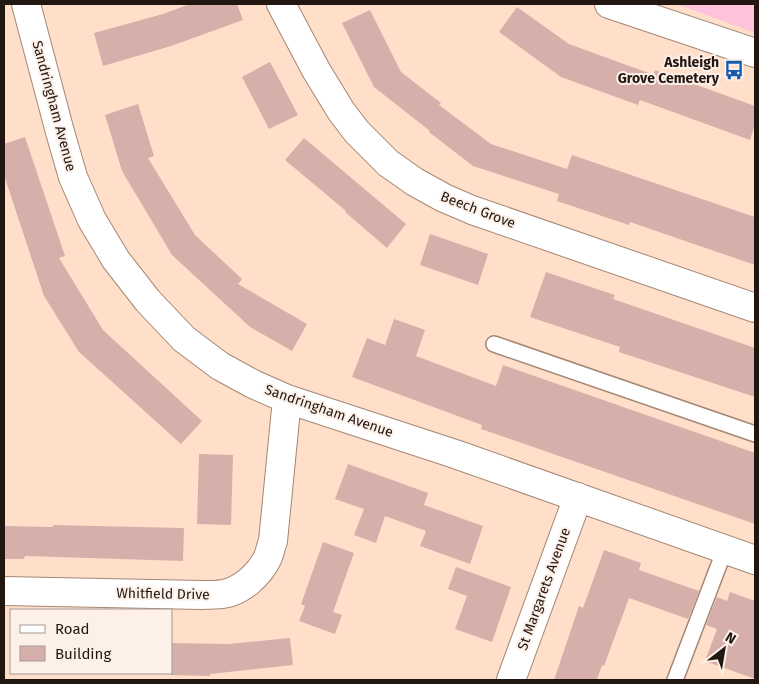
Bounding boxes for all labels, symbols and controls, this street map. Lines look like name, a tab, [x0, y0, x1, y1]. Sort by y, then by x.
street label: Sandringham Avenue	[28, 39, 80, 173]
place label: Ashleigh Grove Cemetery	[618, 54, 720, 87]
bus stop icon: Ashleigh Grove Cemetery	[723, 59, 745, 81]
street label: Beech Grove	[438, 188, 518, 232]
street label: Sandringham Avenue	[263, 381, 395, 441]
street label: St Margarets Avenue	[514, 525, 574, 653]
street label: Whitfield Drive	[116, 585, 210, 603]
legend	[10, 609, 172, 674]
text: Road	[55, 620, 90, 638]
north arrow	[699, 624, 749, 674]
text: N	[722, 629, 739, 648]
text: Building	[55, 645, 111, 663]

